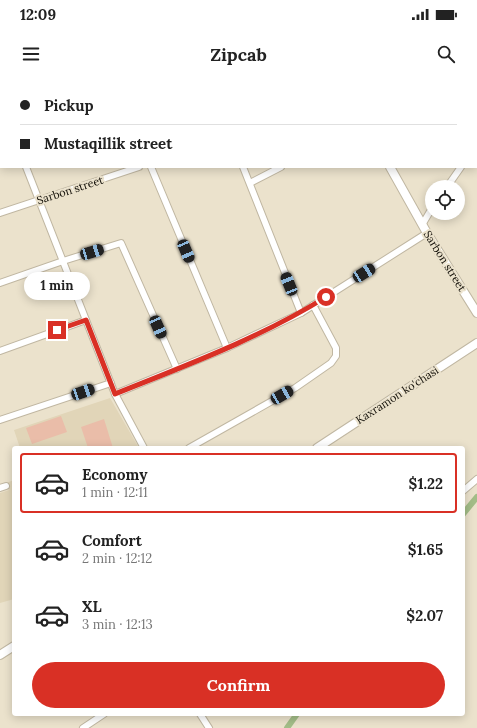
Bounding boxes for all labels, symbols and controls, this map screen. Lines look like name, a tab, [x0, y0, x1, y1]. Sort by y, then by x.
text: 12:09	[20, 5, 56, 24]
icon: menu	[20, 43, 42, 65]
text: Zipcab	[210, 43, 267, 66]
icon: search	[435, 43, 457, 65]
text: Pickup	[44, 96, 93, 115]
text: Mustaqillik street	[44, 134, 172, 153]
street label: Sarbon street	[35, 172, 106, 207]
map controls	[425, 180, 465, 220]
button: locate	[425, 180, 465, 220]
street label: Sarbon street	[421, 228, 470, 295]
car	[176, 238, 196, 264]
car	[79, 243, 105, 261]
car	[351, 262, 377, 284]
car	[279, 271, 299, 297]
callout: 1 min	[24, 272, 90, 300]
text: 1 min	[40, 277, 74, 294]
route start	[317, 288, 335, 306]
car	[148, 314, 168, 340]
route end	[48, 321, 66, 339]
street label: Kaxramon ko'chasi	[353, 363, 441, 427]
car	[70, 382, 96, 402]
car	[269, 384, 295, 406]
icon: car	[34, 465, 70, 501]
text: Economy	[82, 465, 147, 484]
text: $1.22	[409, 474, 443, 493]
text: 1 min · 12:11	[82, 484, 148, 501]
icon: car	[34, 531, 70, 567]
text: Comfort	[82, 531, 142, 550]
text: $1.65	[408, 540, 443, 559]
text: 2 min · 12:12	[82, 550, 152, 567]
icon: car	[34, 597, 70, 633]
text: XL	[82, 597, 102, 616]
text: $2.07	[406, 606, 443, 625]
text: 3 min · 12:13	[82, 616, 153, 633]
button: Confirm	[32, 662, 445, 708]

